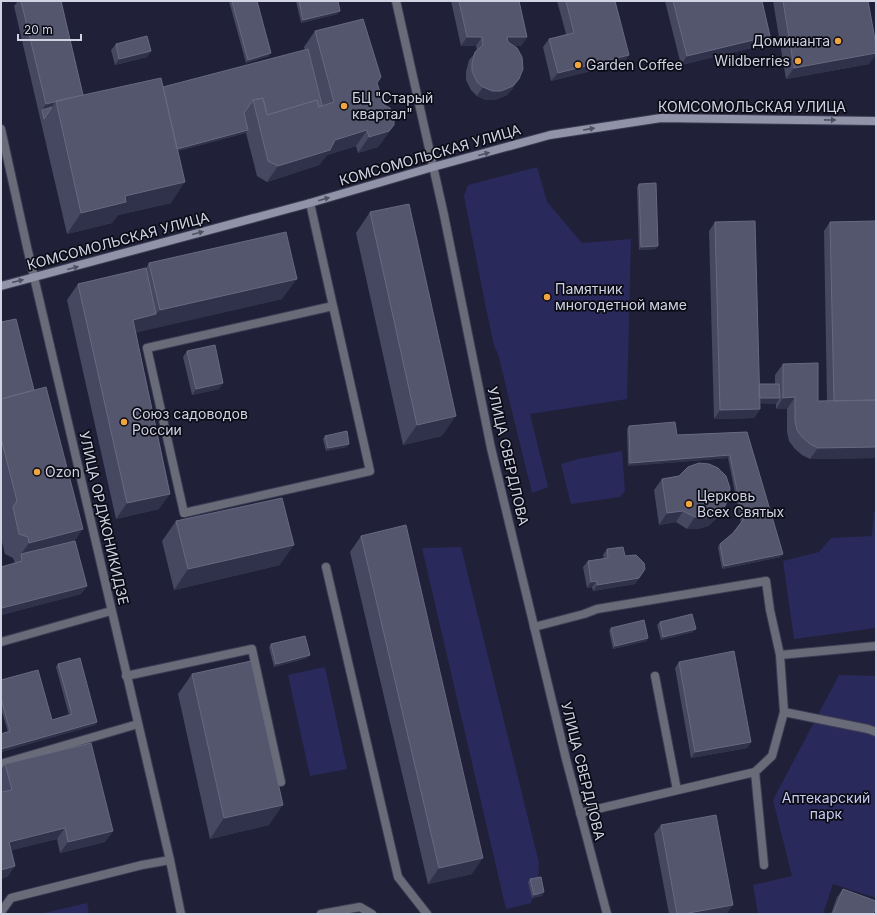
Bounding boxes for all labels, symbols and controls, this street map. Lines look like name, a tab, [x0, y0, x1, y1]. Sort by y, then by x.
scale bar	[18, 16, 81, 42]
text: 20 m	[24, 22, 53, 37]
place label: Доминанта	[752, 32, 830, 49]
marker: Доминанта	[833, 36, 843, 46]
place label: Wildberries	[714, 52, 790, 69]
place label: Garden Coffee	[586, 56, 683, 73]
marker: Wildberries	[793, 56, 803, 66]
marker: Garden Coffee	[573, 60, 583, 70]
place label: БЦ "Старый квартал"	[352, 89, 433, 122]
street label: КОМСОМОЛЬСКАЯ УЛИЦА	[658, 98, 846, 115]
marker: БЦ "Старый квартал"	[339, 101, 349, 111]
one-way arrow	[824, 117, 837, 123]
street label: КОМСОМОЛЬСКАЯ УЛИЦА	[337, 120, 523, 189]
one-way arrow	[582, 126, 595, 132]
one-way arrow	[478, 150, 491, 156]
one-way arrow	[318, 196, 330, 202]
street label: КОМСОМОЛЬСКАЯ УЛИЦА	[25, 208, 211, 273]
one-way arrow	[192, 230, 204, 236]
one-way arrow	[66, 264, 79, 270]
one-way arrow	[12, 278, 24, 284]
place label: Памятник многодетной маме	[555, 280, 687, 313]
marker: Памятник многодетной маме	[542, 292, 552, 302]
street label: УЛИЦА СВЕРДЛОВА	[484, 385, 533, 527]
place label: Союз садоводов России	[132, 405, 248, 438]
marker: Союз садоводов России	[119, 417, 129, 427]
street label: УЛИЦА ОРДЖОНИКИДЗЕ	[76, 429, 133, 606]
place label: Ozon	[45, 463, 80, 480]
marker: Ozon	[32, 467, 42, 477]
place label: Церковь Всех Святых	[697, 487, 785, 520]
marker: Церковь Всех Святых	[684, 499, 694, 509]
street label: УЛИЦА СВЕРДЛОВА	[558, 700, 609, 842]
park label: Аптекарский парк	[782, 789, 870, 822]

